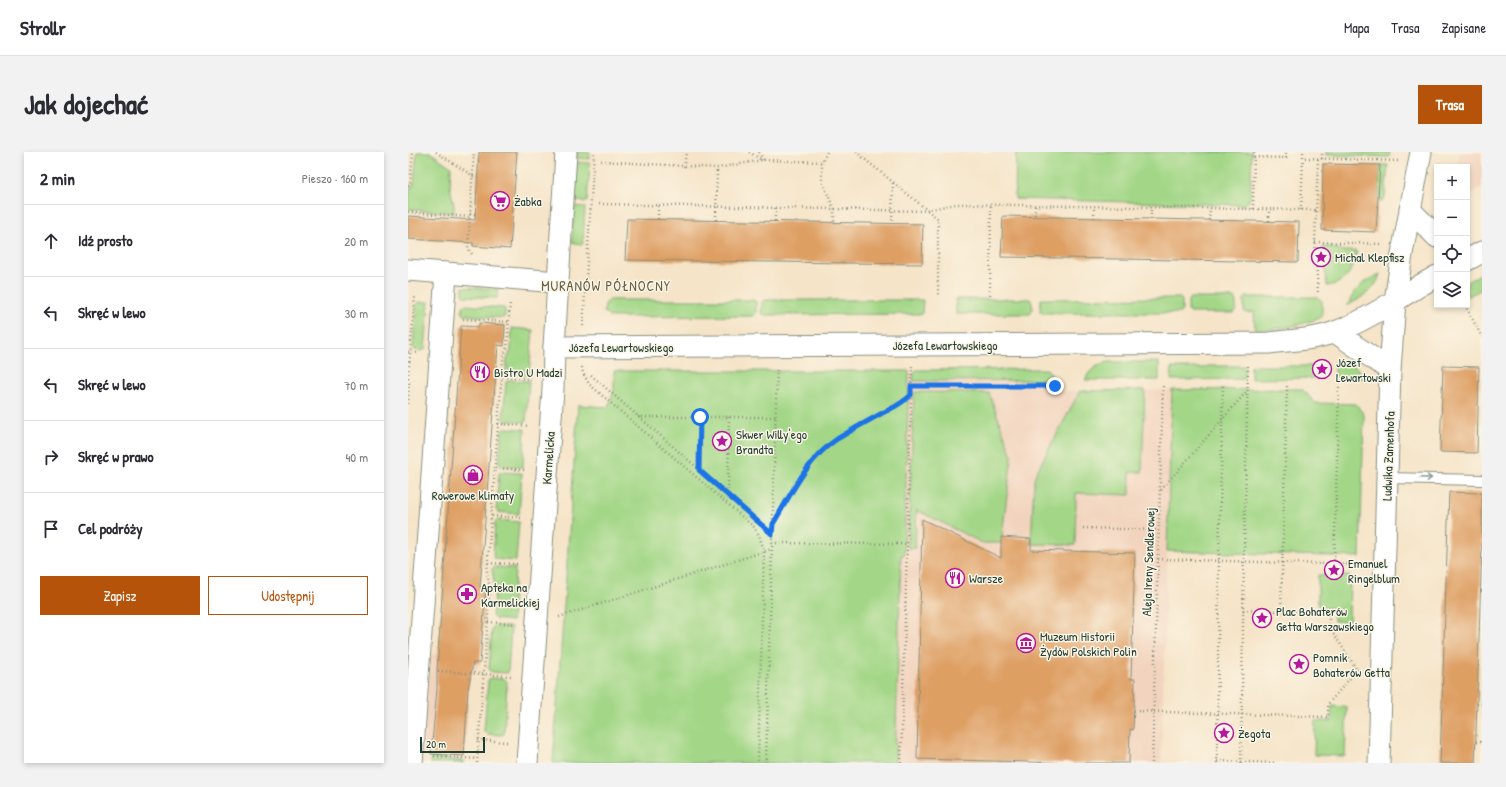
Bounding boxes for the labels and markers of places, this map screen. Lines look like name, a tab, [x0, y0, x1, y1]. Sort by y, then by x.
supermarket icon: Żabka	[489, 190, 511, 212]
place label: Żabka	[514, 192, 542, 210]
place icon: Michal Klepfisz	[1310, 246, 1332, 268]
place label: Michal Klepfisz	[1335, 248, 1405, 266]
place label: Józef Lewartowski	[1336, 353, 1391, 386]
place icon: Józef Lewartowski	[1311, 358, 1333, 380]
restaurant icon: Bistro U Madzi	[469, 361, 491, 383]
place label: Bistro U Madzi	[494, 363, 563, 381]
place label: Skwer Willy'ego Brandta	[736, 425, 807, 458]
place icon: Skwer Willy'ego Brandta	[711, 430, 733, 452]
shop icon: Rowerowe klimaty	[462, 464, 484, 486]
place label: Rowerowe klimaty	[432, 486, 515, 504]
place label: Emanuel Ringelblum	[1348, 554, 1400, 587]
place icon: Emanuel Ringelblum	[1323, 559, 1345, 581]
restaurant icon: Warsze	[944, 567, 966, 589]
place label: Warsze	[969, 569, 1003, 587]
place label: Apteka na Karmelickiej	[481, 578, 540, 611]
pharmacy icon: Apteka na Karmelickiej	[456, 583, 478, 605]
place label: Plac Bohaterów Getta Warszawskiego	[1276, 602, 1374, 635]
place icon: Plac Bohaterów Getta Warszawskiego	[1251, 607, 1273, 629]
place label: Muzeum Historii Żydów Polskich Polin	[1040, 627, 1137, 660]
museum icon: Muzeum Historii Żydów Polskich Polin	[1015, 632, 1037, 654]
place label: Pomnik Bohaterów Getta	[1313, 648, 1390, 681]
place icon: Pomnik Bohaterów Getta	[1288, 653, 1310, 675]
place icon: Żegota	[1213, 722, 1235, 744]
place label: Żegota	[1238, 724, 1270, 742]

